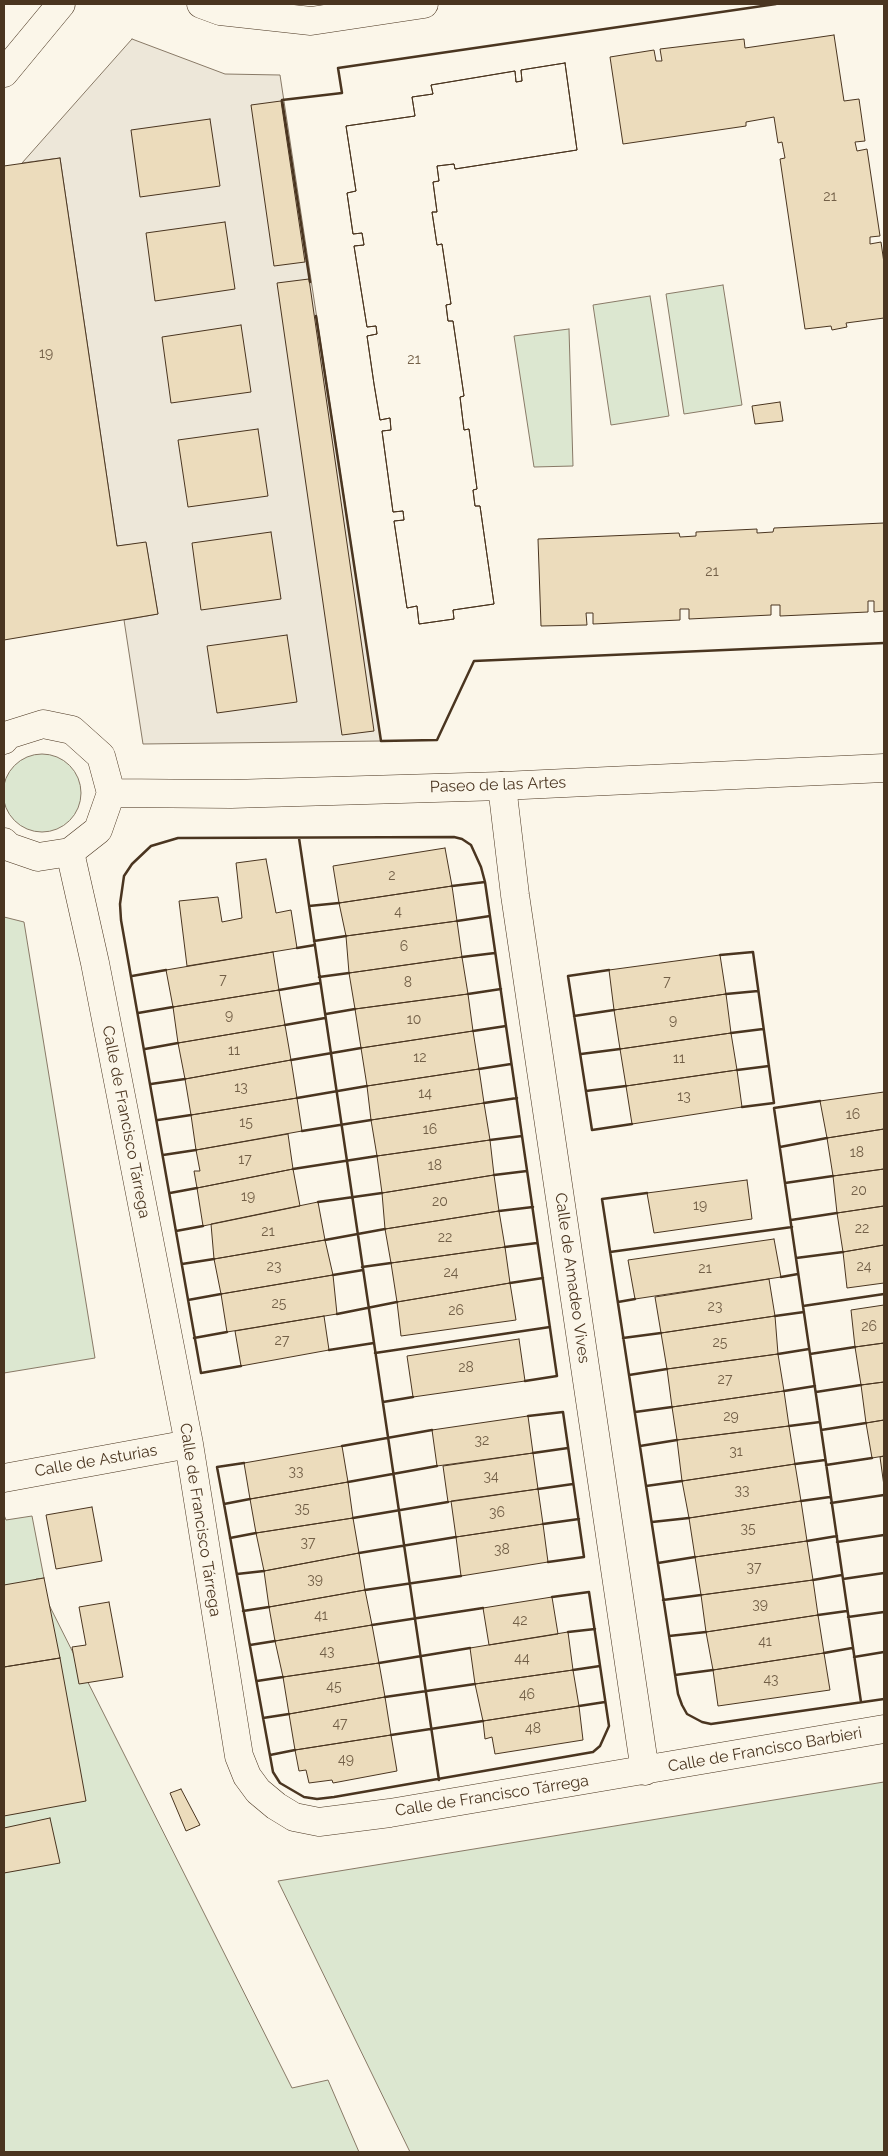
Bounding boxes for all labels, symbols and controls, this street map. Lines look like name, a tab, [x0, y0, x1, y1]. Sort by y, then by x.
house number: 21	[823, 189, 837, 205]
house number: 19	[39, 346, 53, 362]
house number: 21	[407, 352, 421, 368]
house number: 21	[705, 564, 719, 580]
street label: Paseo de las Artes	[430, 773, 566, 797]
house number: 2	[388, 868, 396, 884]
house number: 4	[394, 904, 402, 920]
house number: 6	[400, 939, 408, 955]
house number: 7	[219, 972, 227, 988]
house number: 7	[663, 974, 671, 990]
house number: 8	[404, 975, 412, 991]
house number: 9	[225, 1008, 233, 1024]
house number: 10	[407, 1012, 421, 1028]
house number: 9	[669, 1013, 677, 1029]
street label: Calle de Francisco Tárrega	[98, 1024, 154, 1220]
house number: 11	[228, 1043, 240, 1059]
house number: 12	[413, 1050, 427, 1066]
house number: 11	[673, 1051, 685, 1067]
house number: 13	[234, 1080, 248, 1096]
house number: 14	[418, 1086, 432, 1102]
house number: 13	[677, 1089, 691, 1105]
house number: 16	[846, 1107, 860, 1123]
house number: 15	[239, 1115, 253, 1131]
house number: 16	[423, 1122, 437, 1138]
house number: 18	[850, 1145, 864, 1161]
house number: 17	[238, 1152, 252, 1168]
house number: 18	[428, 1158, 442, 1174]
house number: 20	[851, 1183, 867, 1199]
house number: 19	[241, 1189, 255, 1205]
street label: Calle de Amadeo Vives	[551, 1191, 593, 1365]
house number: 20	[432, 1194, 448, 1210]
house number: 19	[693, 1198, 707, 1214]
house number: 22	[855, 1221, 869, 1237]
house number: 21	[261, 1224, 275, 1240]
house number: 22	[438, 1230, 452, 1246]
house number: 23	[267, 1259, 281, 1275]
house number: 24	[857, 1259, 871, 1275]
house number: 21	[698, 1261, 712, 1277]
house number: 24	[444, 1265, 458, 1281]
house number: 25	[272, 1296, 286, 1312]
house number: 23	[708, 1299, 722, 1315]
house number: 26	[448, 1303, 464, 1319]
house number: 26	[861, 1319, 877, 1335]
house number: 27	[275, 1333, 289, 1349]
house number: 25	[713, 1335, 727, 1351]
house number: 28	[458, 1360, 474, 1376]
house number: 27	[718, 1372, 732, 1388]
house number: 29	[723, 1409, 739, 1425]
street label: Calle de Francisco Tárrega	[175, 1422, 225, 1618]
house number: 32	[475, 1433, 489, 1449]
street label: Calle de Asturias	[33, 1441, 159, 1481]
house number: 31	[729, 1444, 743, 1460]
house number: 33	[289, 1464, 303, 1480]
house number: 34	[483, 1469, 499, 1485]
house number: 33	[735, 1483, 749, 1499]
house number: 35	[294, 1501, 310, 1517]
house number: 36	[489, 1505, 505, 1521]
house number: 35	[740, 1521, 756, 1537]
house number: 37	[301, 1535, 315, 1551]
house number: 38	[494, 1542, 510, 1558]
house number: 37	[747, 1560, 761, 1576]
house number: 39	[307, 1572, 323, 1588]
house number: 39	[752, 1597, 768, 1613]
house number: 41	[314, 1608, 328, 1624]
house number: 42	[513, 1613, 527, 1629]
house number: 41	[758, 1634, 772, 1650]
house number: 43	[319, 1644, 335, 1660]
house number: 44	[514, 1651, 530, 1667]
house number: 43	[763, 1672, 779, 1688]
house number: 45	[326, 1679, 342, 1695]
house number: 46	[519, 1687, 535, 1703]
house number: 47	[332, 1716, 348, 1732]
house number: 48	[525, 1721, 541, 1737]
street label: Calle de Francisco Barbieri	[666, 1723, 864, 1777]
house number: 49	[338, 1752, 354, 1768]
street label: Calle de Francisco Tárrega	[394, 1771, 590, 1821]

